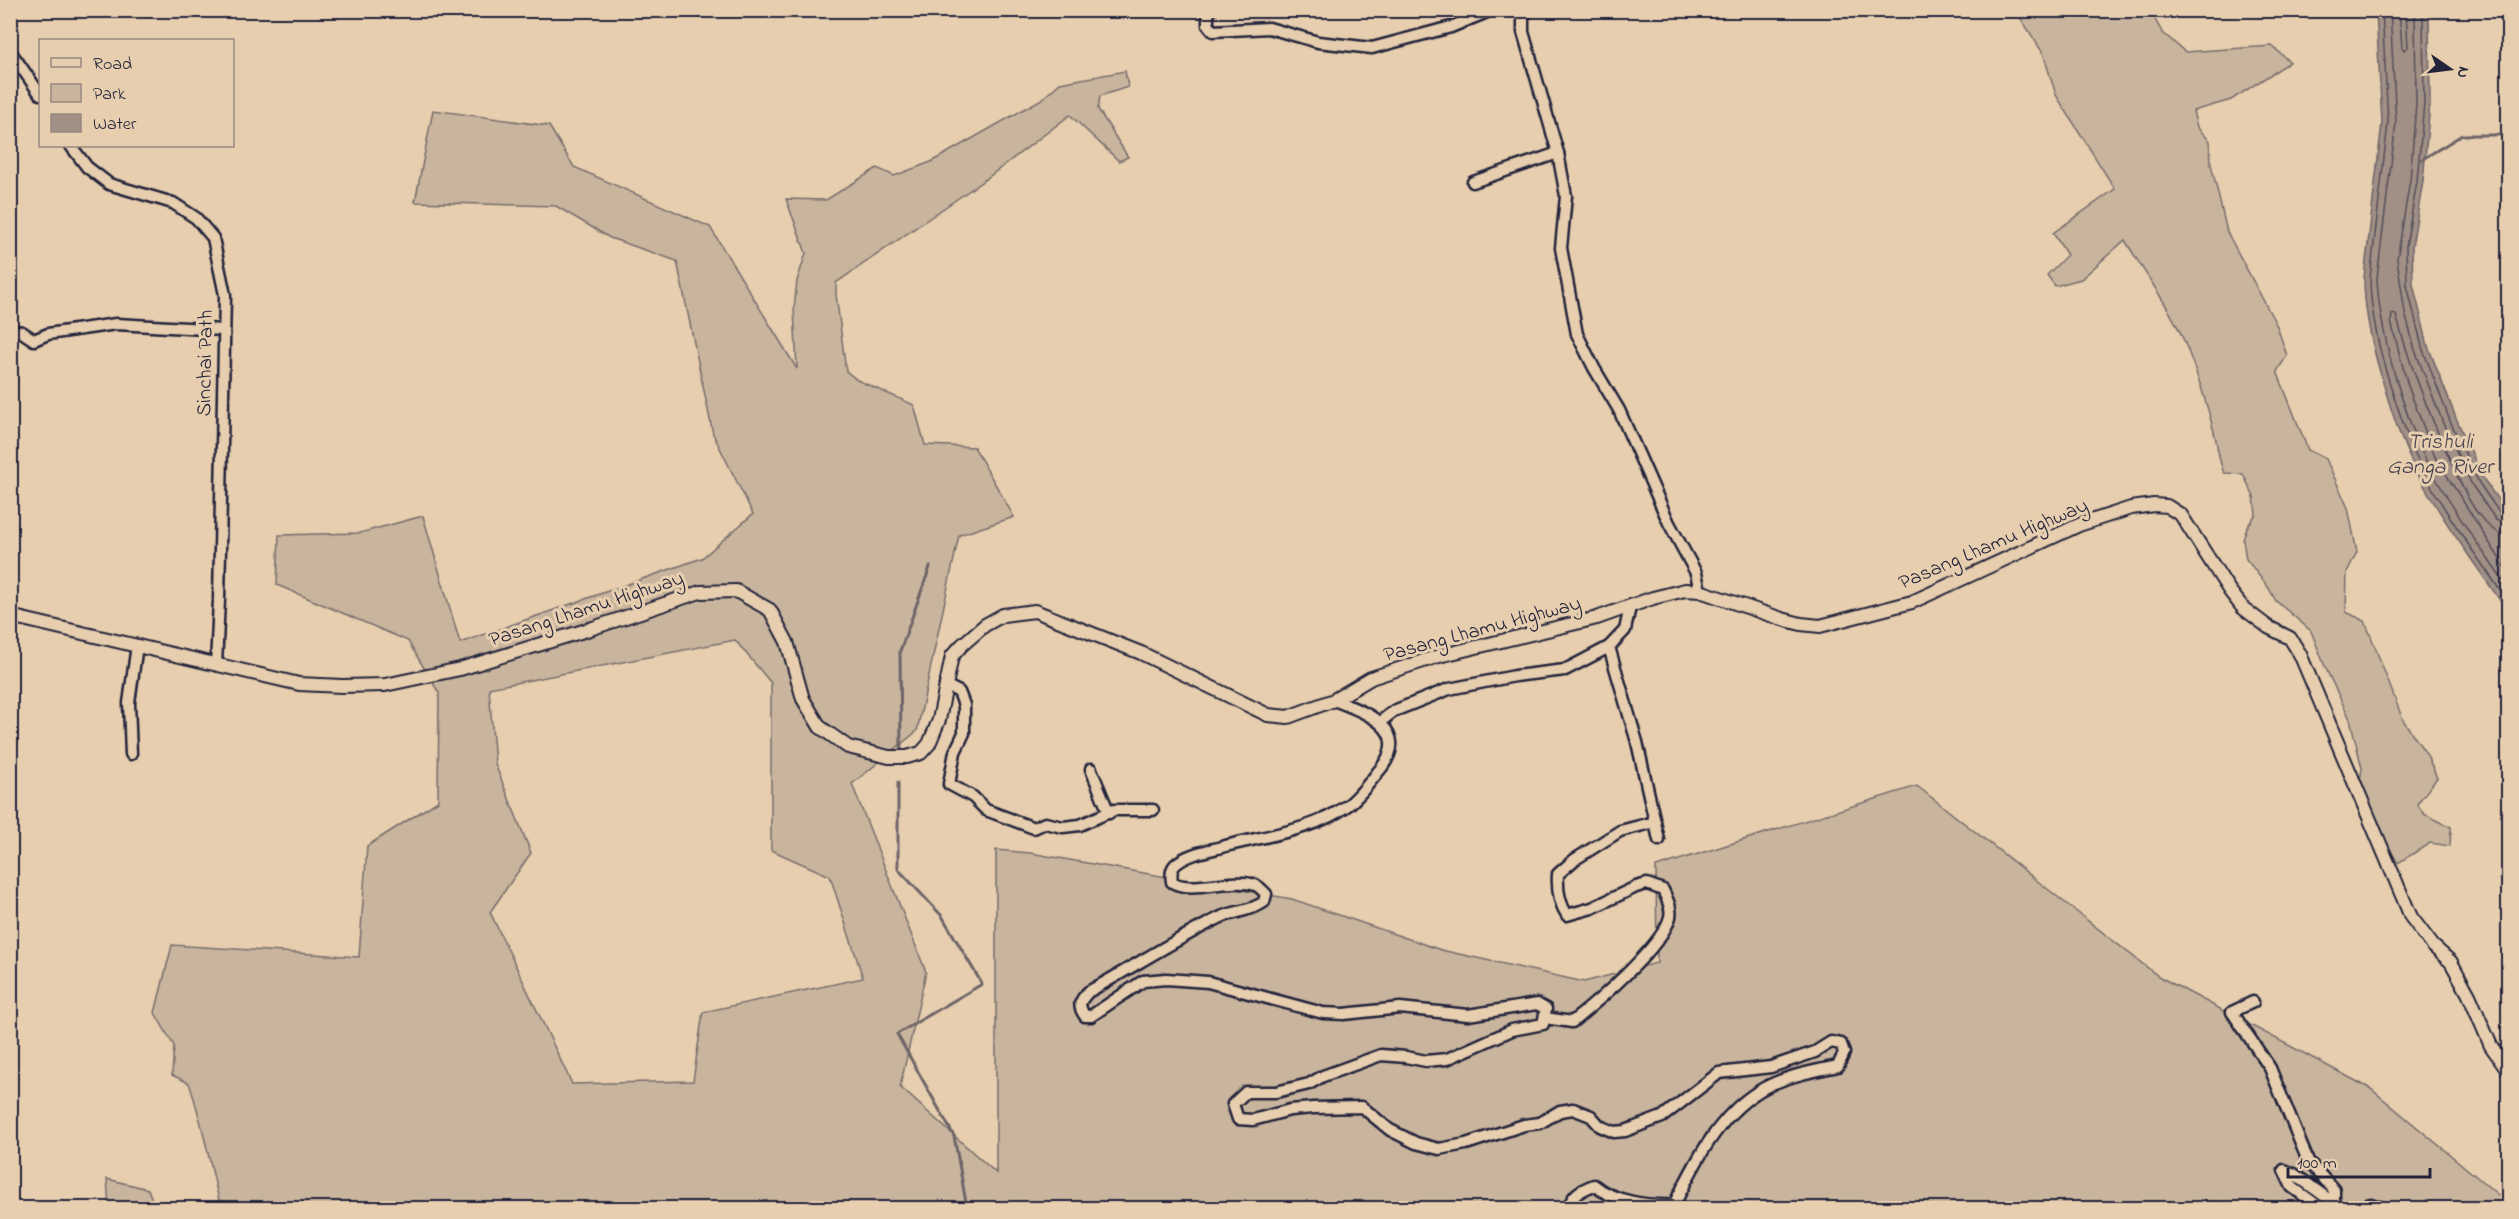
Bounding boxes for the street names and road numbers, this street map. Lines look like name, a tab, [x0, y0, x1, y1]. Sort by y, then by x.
street label: Sinchai Path	[190, 309, 222, 417]
street label: Pasang Lhamu Highway	[1894, 491, 2094, 600]
street label: Pasang Lhamu Highway	[485, 564, 689, 657]
street label: Pasang Lhamu Highway	[1380, 589, 1585, 673]

